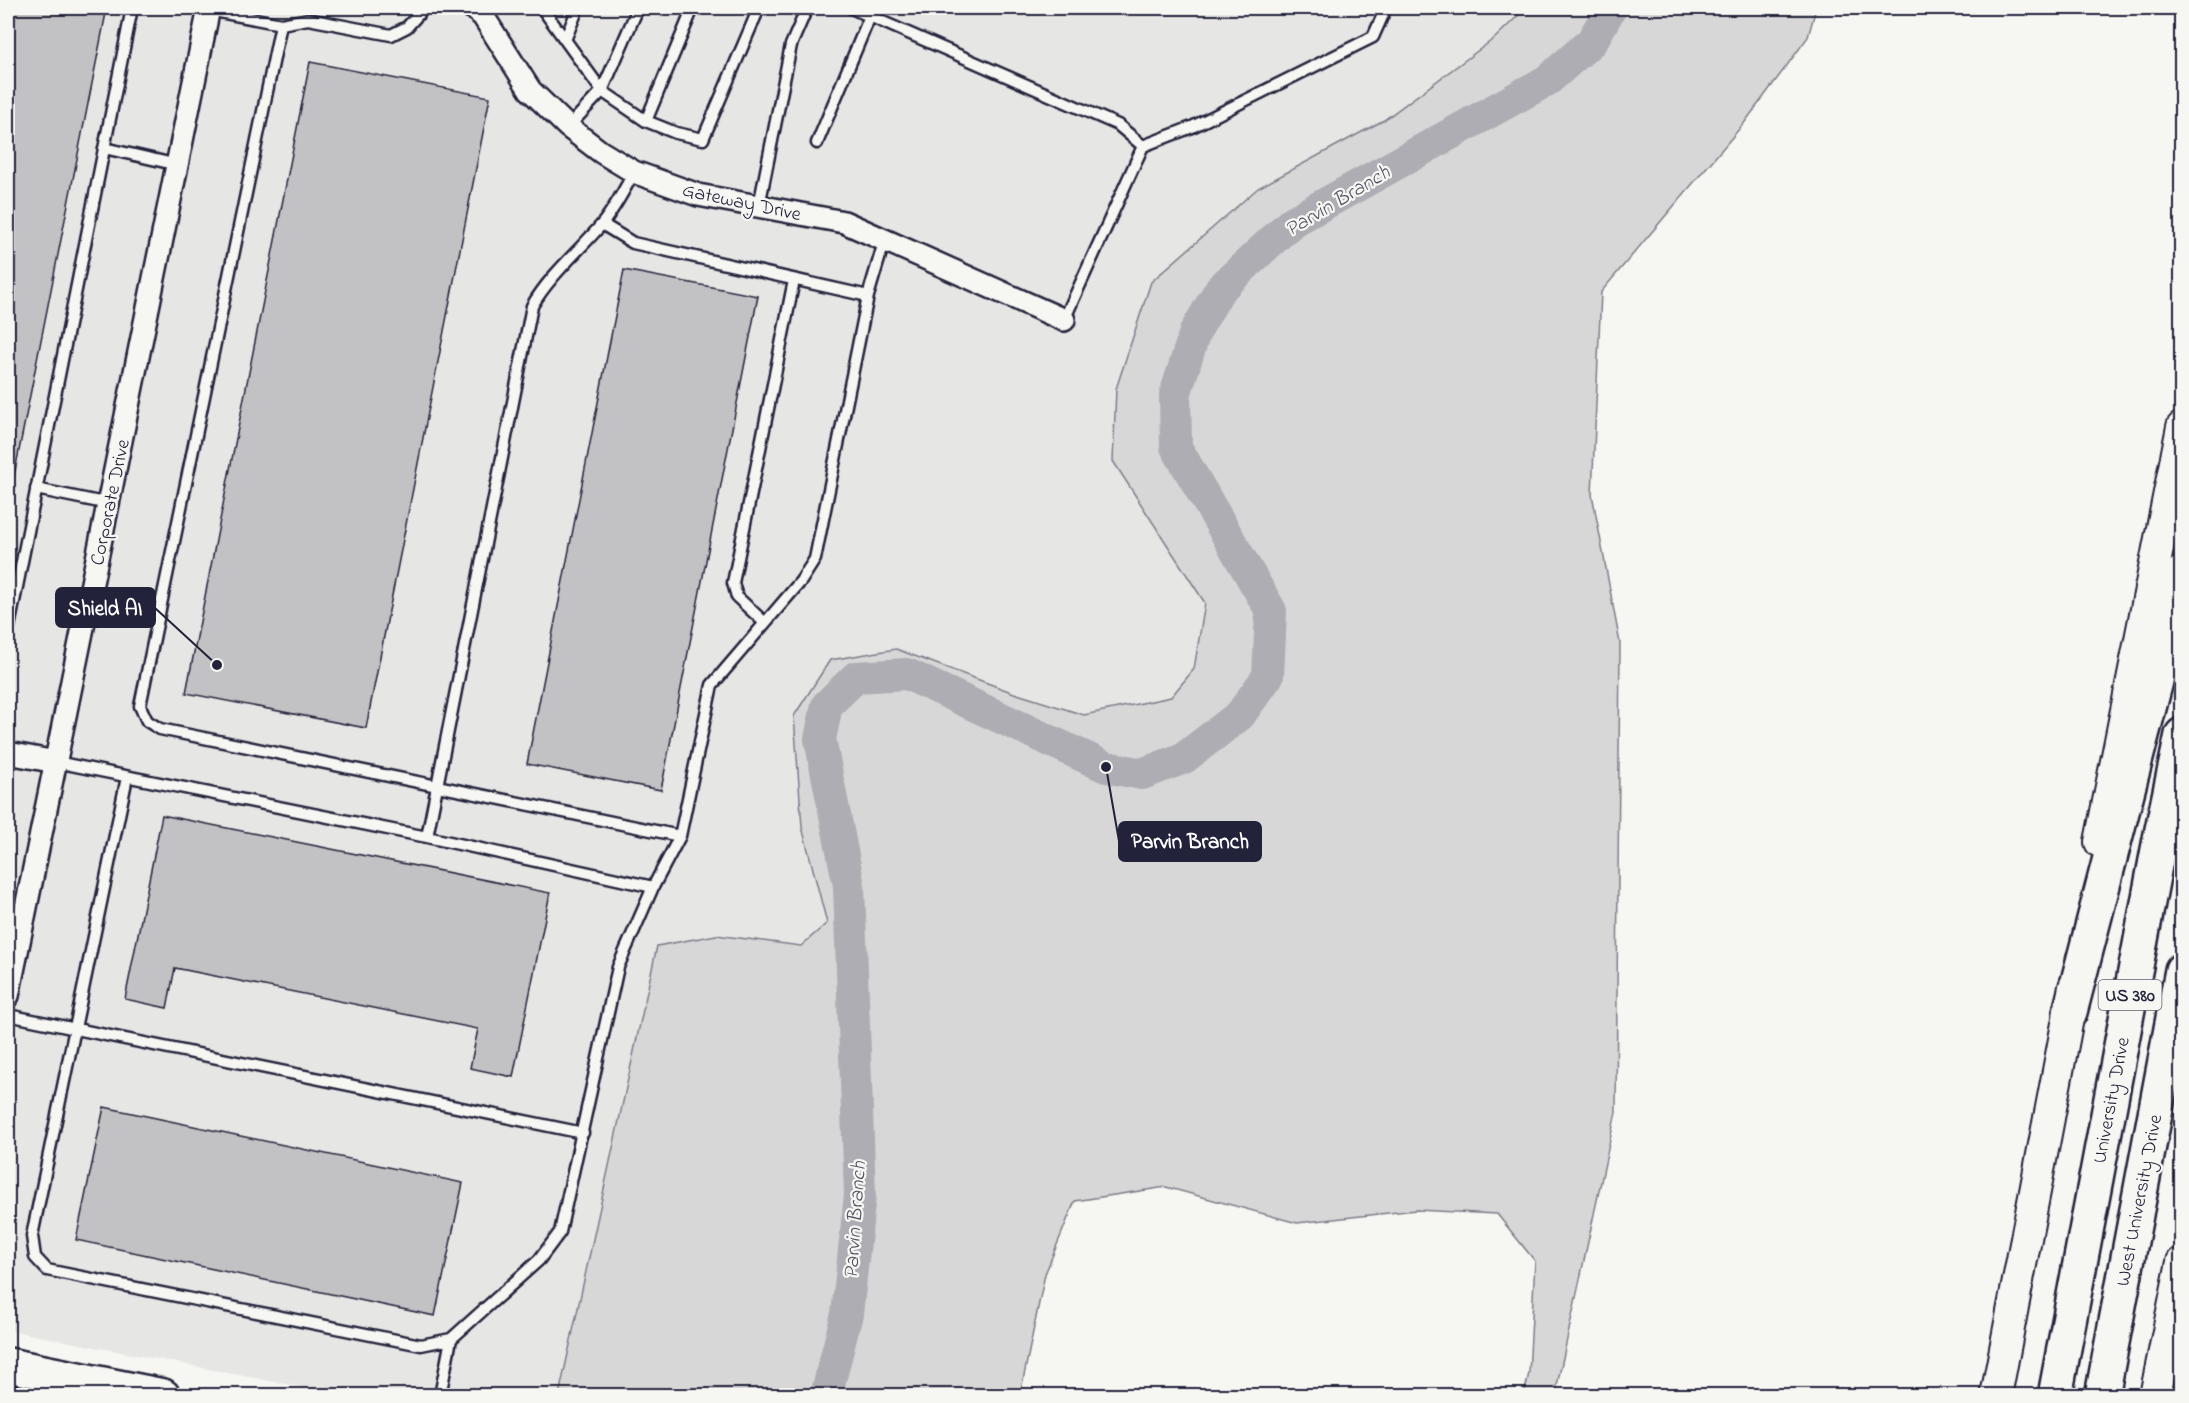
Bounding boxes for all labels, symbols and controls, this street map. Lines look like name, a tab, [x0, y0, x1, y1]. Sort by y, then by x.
water label: Parvin Branch	[1280, 158, 1397, 245]
street label: Gateway Drive	[679, 177, 804, 230]
street label: Corporate Drive	[84, 437, 139, 568]
callout: Shield AI	[56, 588, 155, 627]
text: Shield AI	[67, 595, 143, 625]
callout: Parvin Branch	[1119, 822, 1261, 861]
text: Parvin Branch	[1131, 828, 1249, 858]
road number: US 380	[2098, 980, 2162, 1010]
street label: University Drive	[2086, 1035, 2139, 1166]
street label: West University Drive	[2110, 1112, 2171, 1289]
water label: Parvin Branch	[837, 1159, 875, 1280]

